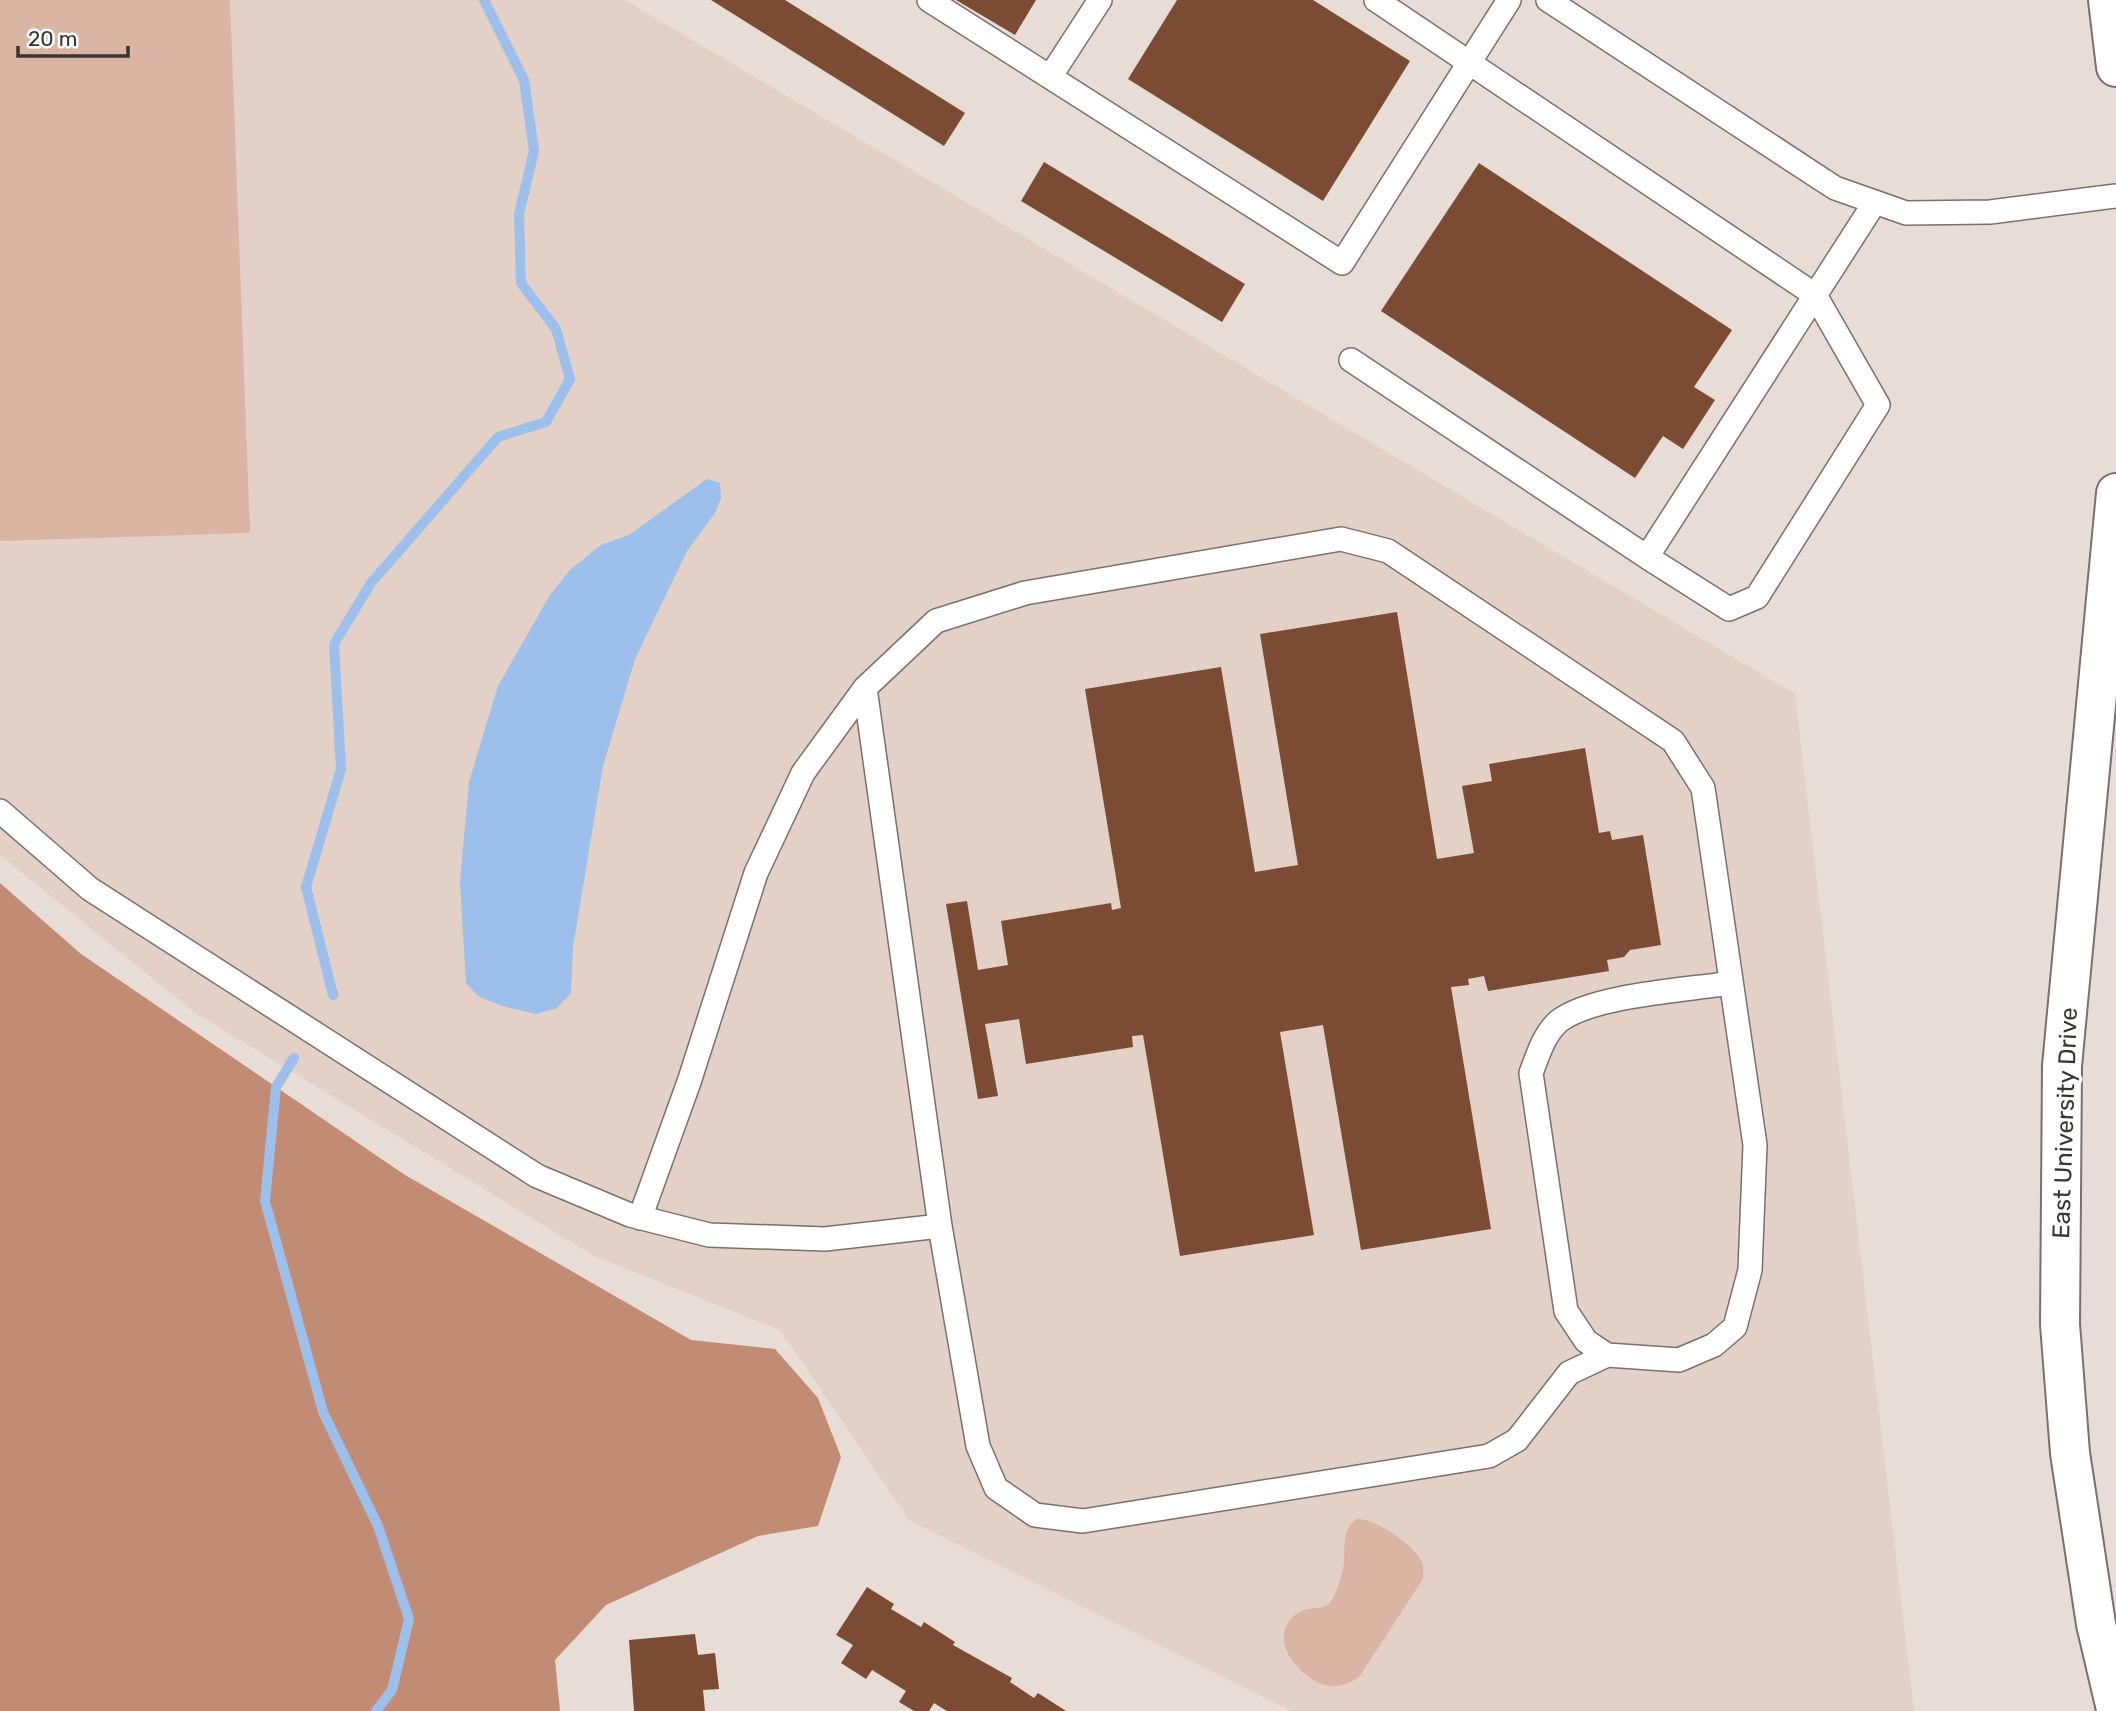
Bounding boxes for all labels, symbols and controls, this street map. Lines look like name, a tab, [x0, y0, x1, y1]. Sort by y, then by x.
scale bar	[18, 14, 128, 58]
text: 20 m	[28, 26, 77, 51]
street label: East University Drive	[2047, 1007, 2083, 1239]

